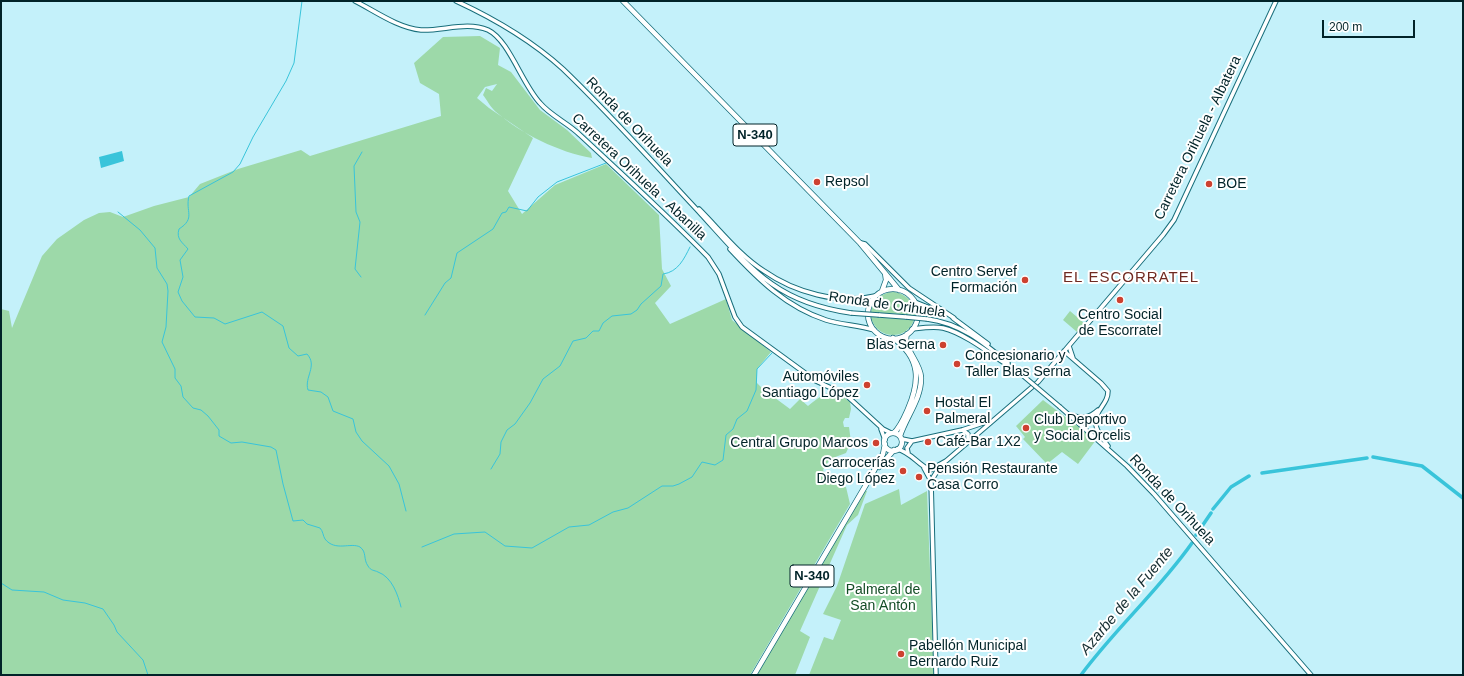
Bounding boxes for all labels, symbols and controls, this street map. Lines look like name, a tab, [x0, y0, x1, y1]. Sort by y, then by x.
scale bar	[1324, 12, 1417, 38]
text: 200 m	[1329, 20, 1362, 34]
street label: Carretera Orihuela - Albatera	[1151, 53, 1245, 223]
street label: Ronda de Orihuela	[582, 74, 676, 170]
street label: Carretera Orihuela - Abanilla	[568, 110, 710, 244]
road number: N-340	[733, 124, 777, 146]
place label: Repsol	[825, 174, 869, 190]
place label: BOE	[1217, 176, 1247, 192]
marker: Repsol	[812, 177, 822, 187]
marker: BOE	[1204, 179, 1214, 189]
place label: Centro Servef Formación	[931, 264, 1017, 296]
district label: EL ESCORRATEL	[1063, 269, 1199, 287]
marker: Centro Servef Formación	[1020, 275, 1030, 285]
street label: Ronda de Orihuela	[828, 289, 946, 321]
marker: Centro Social de Escorratel	[1115, 295, 1125, 305]
place label: Centro Social de Escorratel	[1078, 307, 1162, 340]
place label: Blas Serna	[867, 337, 935, 353]
marker: Blas Serna	[938, 340, 948, 350]
place label: Concesionario y Taller Blas Serna	[965, 348, 1071, 380]
marker: Concesionario y Taller Blas Serna	[952, 359, 962, 369]
place label: Automóviles Santiago López	[762, 369, 859, 402]
marker: Automóviles Santiago López	[862, 380, 872, 390]
place label: Hostal El Palmeral	[935, 395, 991, 428]
marker: Hostal El Palmeral	[922, 406, 932, 416]
place label: Club Deportivo y Social Orcelis	[1034, 412, 1130, 444]
marker: Club Deportivo y Social Orcelis	[1021, 423, 1031, 433]
place label: Café-Bar 1X2	[936, 434, 1021, 450]
place label: Central Grupo Marcos	[730, 435, 868, 451]
marker: Café-Bar 1X2	[923, 437, 933, 447]
marker: Central Grupo Marcos	[871, 438, 881, 448]
street label: Ronda de Orihuela	[1126, 451, 1218, 549]
place label: Carrocerías Diego López	[816, 455, 895, 488]
place label: Pensión Restaurante Casa Corro	[927, 461, 1058, 494]
marker: Carrocerías Diego López	[898, 466, 908, 476]
marker: Pensión Restaurante Casa Corro	[914, 472, 924, 482]
water label: Azarbe de la Fuente	[1077, 543, 1177, 659]
road number: N-340	[790, 565, 834, 587]
park label: Palmeral de San Antón	[846, 582, 920, 614]
place label: Pabellón Municipal Bernardo Ruiz	[909, 638, 1027, 670]
marker: Pabellón Municipal Bernardo Ruiz	[896, 649, 906, 659]

